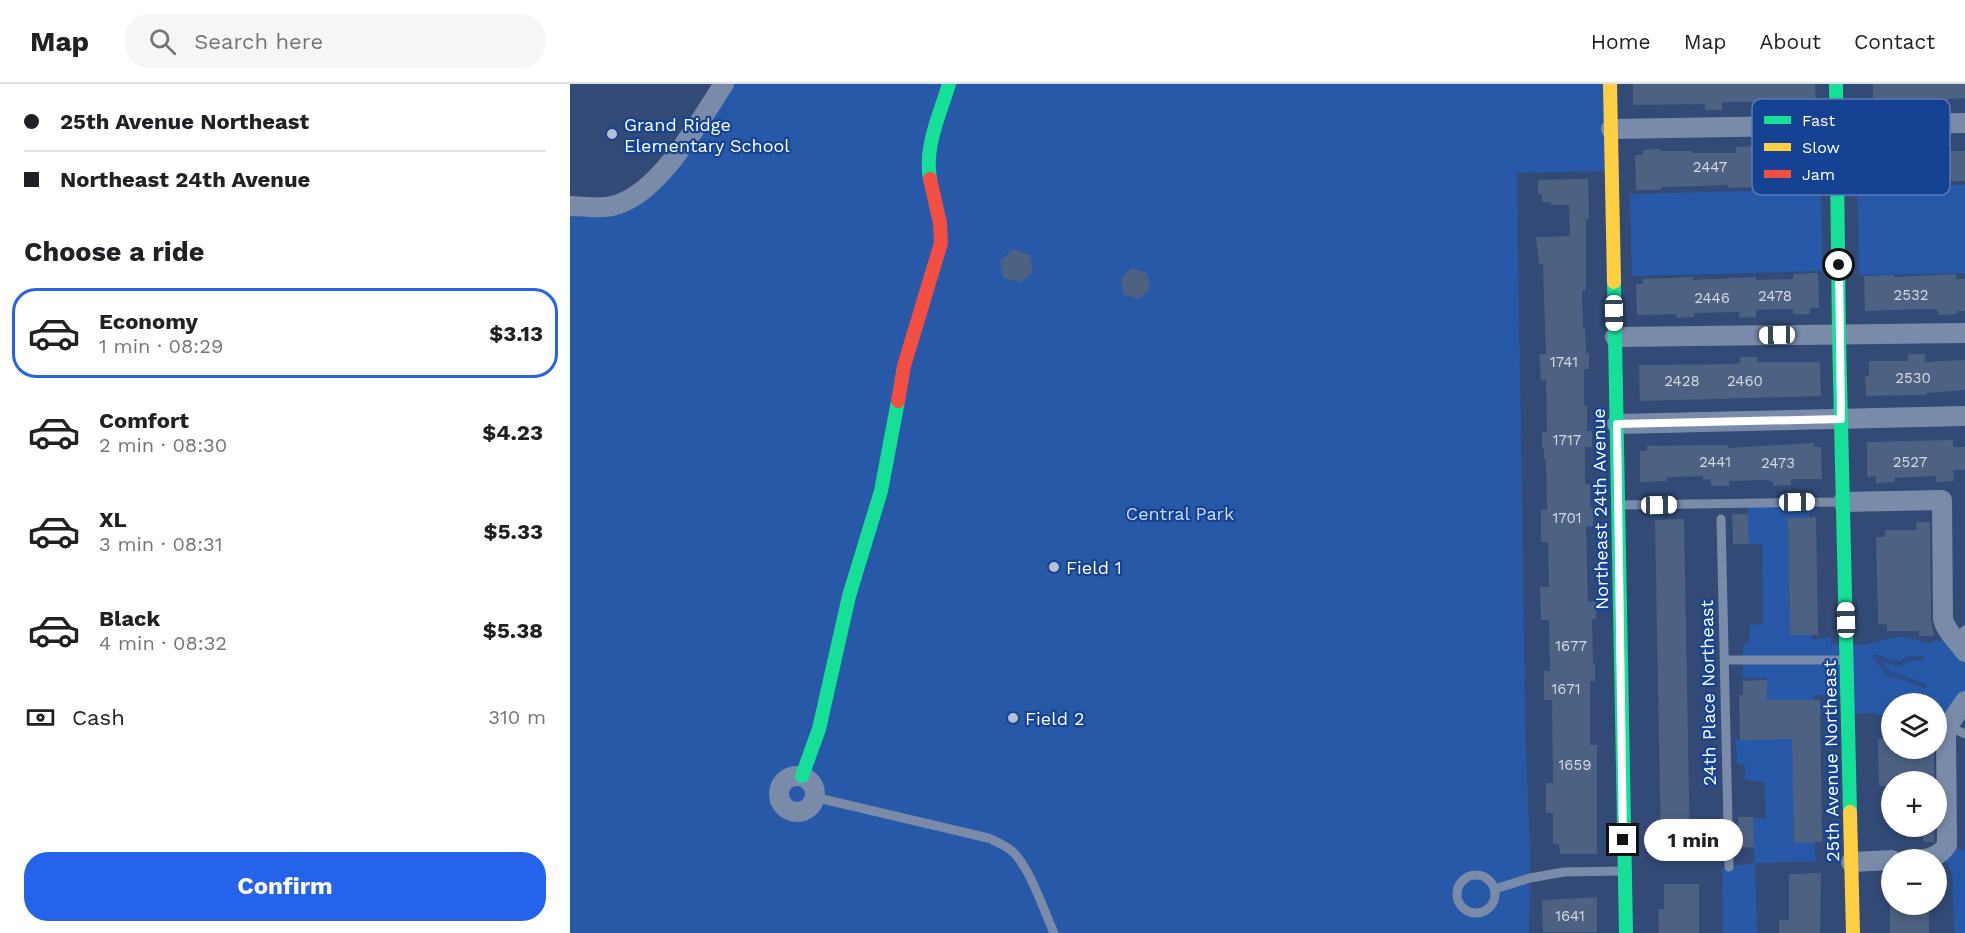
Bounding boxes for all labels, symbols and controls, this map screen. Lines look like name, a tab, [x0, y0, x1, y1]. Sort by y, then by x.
search box	[125, 14, 545, 68]
text: Map	[30, 25, 89, 58]
icon: search	[146, 25, 179, 58]
text: Search here	[194, 29, 323, 54]
text: Home	[1591, 29, 1651, 54]
text: Map	[1684, 29, 1727, 54]
text: About	[1760, 29, 1821, 54]
text: Contact	[1854, 29, 1935, 54]
legend	[1752, 99, 1950, 195]
text: 25th Avenue Northeast	[60, 109, 309, 134]
text: Fast	[1802, 111, 1835, 130]
place label: Grand Ridge Elementary School	[624, 114, 790, 156]
marker: Grand Ridge Elementary School	[605, 127, 619, 141]
text: Slow	[1802, 138, 1840, 157]
house number: 2447	[1693, 158, 1727, 176]
text: Jam	[1802, 165, 1835, 184]
text: Northeast 24th Avenue	[60, 167, 310, 192]
text: Choose a ride	[24, 236, 204, 268]
route start	[1825, 251, 1852, 278]
house number: 2532	[1894, 286, 1928, 304]
house number: 2478	[1758, 287, 1792, 305]
house number: 2446	[1694, 289, 1730, 307]
car	[1605, 295, 1623, 331]
icon: car	[27, 306, 81, 360]
text: Economy	[99, 309, 198, 334]
text: $3.13	[489, 321, 543, 346]
car	[1759, 326, 1795, 344]
text: 1 min · 08:29	[99, 334, 223, 358]
house number: 1741	[1550, 353, 1578, 371]
house number: 2530	[1895, 369, 1931, 387]
house number: 2428	[1664, 372, 1700, 390]
house number: 2460	[1727, 372, 1763, 390]
icon: car	[27, 405, 81, 459]
text: Comfort	[99, 408, 189, 433]
street label: Northeast 24th Avenue	[1588, 408, 1612, 610]
text: $4.23	[482, 420, 543, 445]
house number: 1717	[1553, 431, 1581, 449]
text: 2 min · 08:30	[99, 433, 227, 457]
house number: 2441	[1699, 453, 1731, 471]
house number: 2527	[1893, 453, 1927, 471]
house number: 2473	[1761, 454, 1795, 472]
car	[1779, 493, 1815, 511]
car	[1641, 496, 1677, 514]
park label: Central Park	[1126, 503, 1234, 524]
icon: car	[27, 504, 81, 558]
text: XL	[99, 507, 127, 532]
house number: 1701	[1552, 509, 1582, 527]
text: $5.33	[484, 519, 543, 544]
text: 3 min · 08:31	[99, 532, 223, 556]
place label: Field 1	[1066, 557, 1122, 578]
marker: Field 1	[1047, 560, 1061, 574]
street label: 24th Place Northeast	[1696, 599, 1720, 786]
car	[1837, 602, 1855, 638]
icon: car	[27, 603, 81, 657]
text: Black	[99, 606, 160, 631]
text: $5.38	[483, 618, 543, 643]
text: 4 min · 08:32	[99, 631, 227, 655]
house number: 1677	[1555, 637, 1587, 655]
street label: 25th Avenue Northeast	[1819, 659, 1843, 862]
house number: 1671	[1551, 680, 1581, 698]
map controls	[1881, 693, 1947, 915]
button: layers	[1881, 693, 1947, 759]
icon: cash	[24, 701, 57, 734]
text: Cash	[72, 705, 125, 730]
text: 310 m	[488, 705, 546, 729]
place label: Field 2	[1025, 708, 1085, 729]
marker: Field 2	[1006, 711, 1020, 725]
house number: 1659	[1559, 756, 1591, 774]
button: +	[1881, 771, 1947, 837]
callout: 1 min	[1644, 819, 1743, 861]
route end	[1609, 826, 1636, 853]
text: 1 min	[1668, 828, 1719, 852]
button: −	[1881, 849, 1947, 915]
button: Confirm	[24, 852, 546, 921]
house number: 1641	[1555, 907, 1585, 925]

